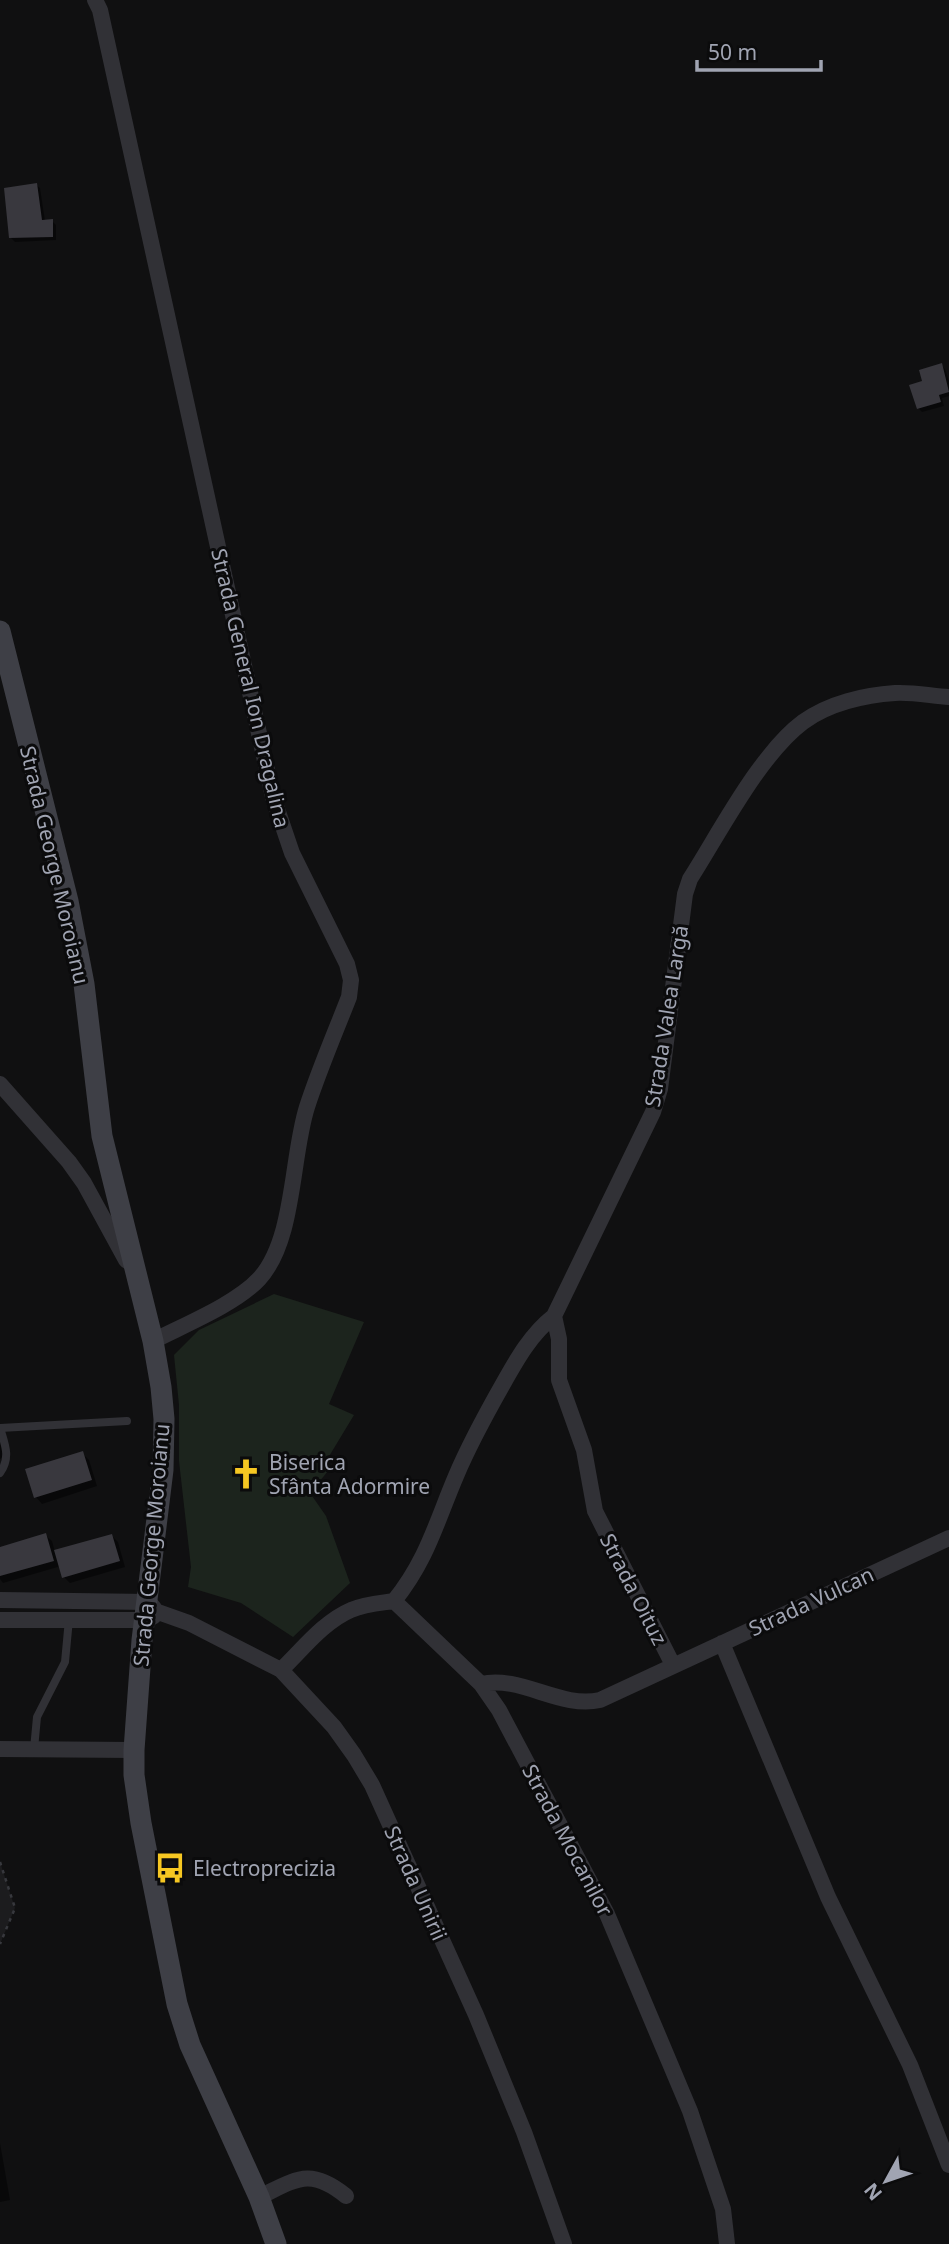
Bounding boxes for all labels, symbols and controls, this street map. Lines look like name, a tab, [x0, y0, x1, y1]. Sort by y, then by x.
scale bar	[697, 28, 821, 72]
text: 50 m	[708, 38, 757, 66]
street label: Strada General Ion Dragalina	[205, 545, 297, 831]
street label: Strada George Moroianu	[14, 743, 96, 987]
street label: Strada Valea Largă	[638, 923, 694, 1109]
street label: Strada George Moroianu	[126, 1422, 176, 1668]
place label: Biserica Sfânta Adormire	[269, 1448, 430, 1500]
church icon: Biserica Sfânta Adormire	[229, 1457, 263, 1491]
street label: Strada Oituz	[594, 1528, 674, 1650]
street label: Strada Vulcan	[744, 1560, 878, 1642]
street label: Strada Mocanilor	[516, 1759, 620, 1921]
street label: Strada Unirii	[378, 1821, 454, 1945]
bus stop icon: Electroprecizia	[153, 1851, 187, 1885]
place label: Electroprecizia	[193, 1854, 336, 1882]
north arrow	[851, 2146, 921, 2216]
text: N	[858, 2178, 888, 2206]

